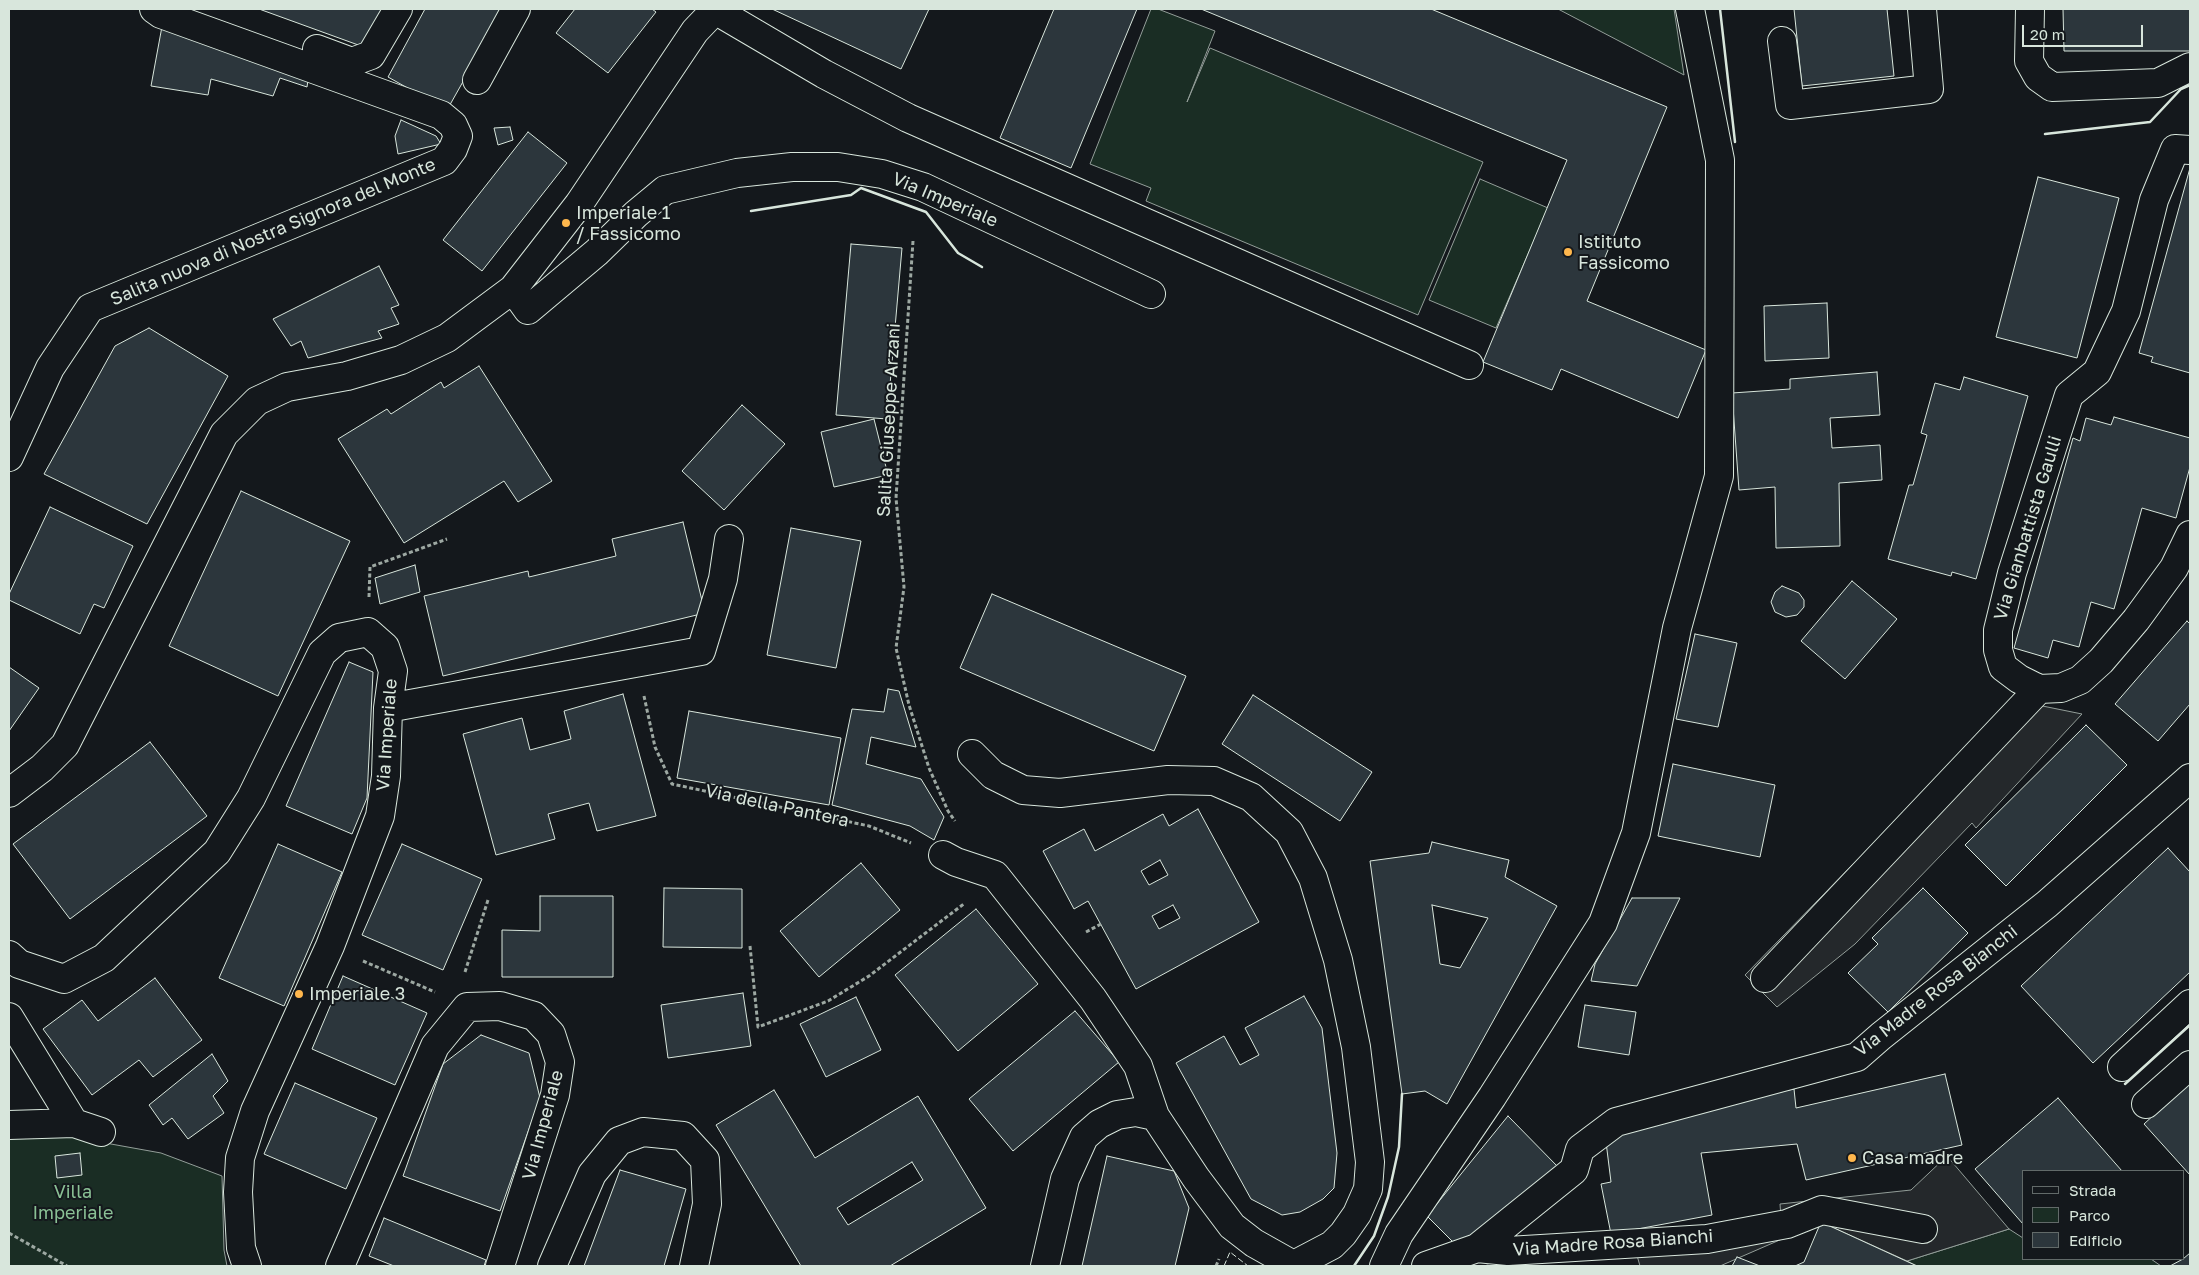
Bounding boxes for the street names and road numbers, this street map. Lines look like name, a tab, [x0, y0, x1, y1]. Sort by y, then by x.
street label: Salita nuova di Nostra Signora del Monte	[107, 153, 439, 311]
street label: Via Imperiale	[889, 168, 1001, 232]
street label: Salita Giuseppe Arzani	[873, 323, 905, 517]
street label: Via Gianbattista Gaulli	[1990, 433, 2066, 623]
street label: Via Imperiale	[372, 678, 402, 792]
street label: Via della Pantera	[703, 780, 851, 832]
street label: Via Madre Rosa Bianchi	[1850, 921, 2022, 1061]
street label: Via Imperiale	[518, 1068, 568, 1182]
street label: Via Madre Rosa Bianchi	[1512, 1225, 1714, 1261]

